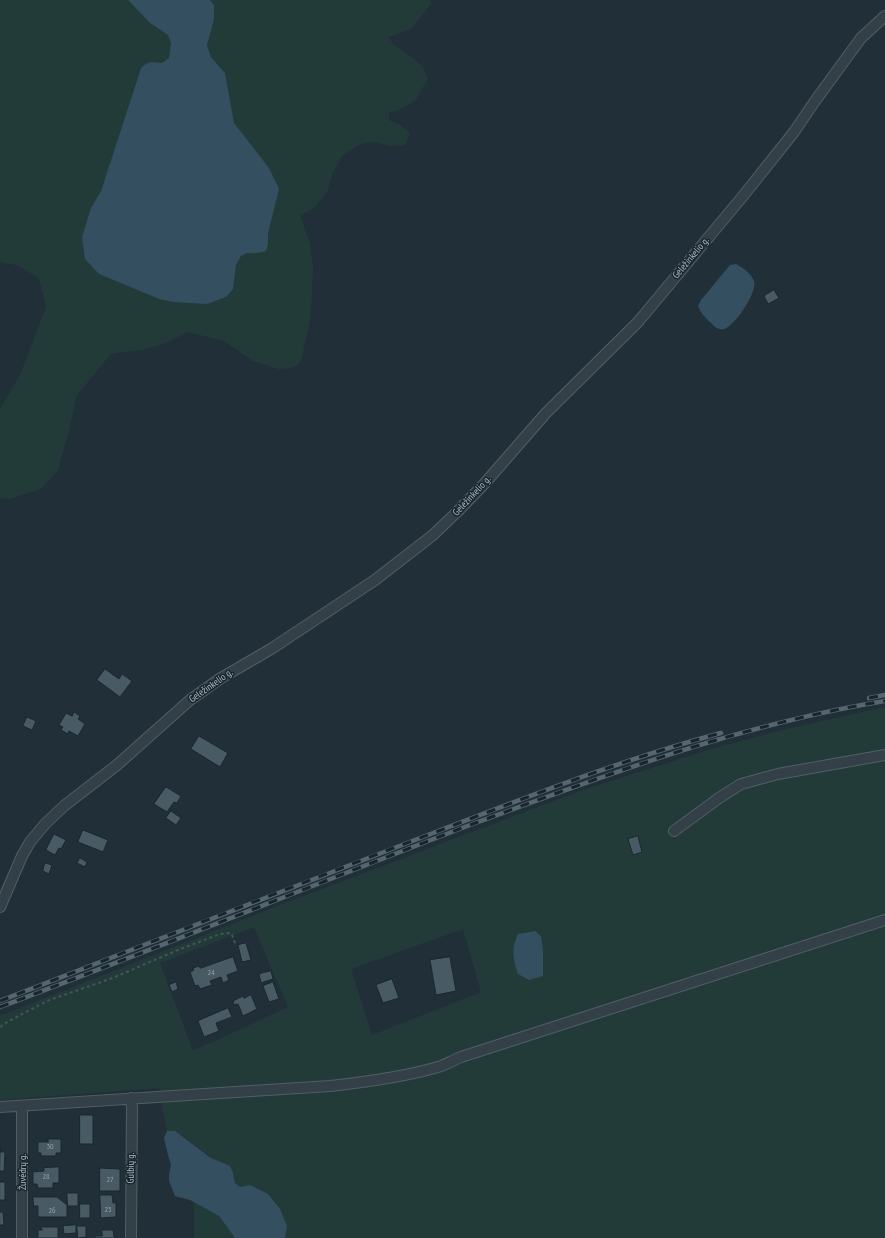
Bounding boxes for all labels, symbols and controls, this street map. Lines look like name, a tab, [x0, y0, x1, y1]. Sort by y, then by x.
street label: Geležinkelio g.	[670, 235, 712, 281]
street label: Geležinkelio g.	[450, 473, 494, 519]
street label: Geležinkelio g.	[187, 667, 235, 705]
house number: 24	[207, 968, 215, 978]
house number: 30	[46, 1142, 54, 1152]
street label: Gulbių g.	[125, 1153, 137, 1183]
street label: Žuvėdrų g.	[17, 1154, 29, 1190]
house number: 28	[42, 1172, 50, 1182]
house number: 27	[106, 1175, 114, 1185]
house number: 25	[104, 1205, 112, 1215]
house number: 26	[48, 1206, 56, 1216]

